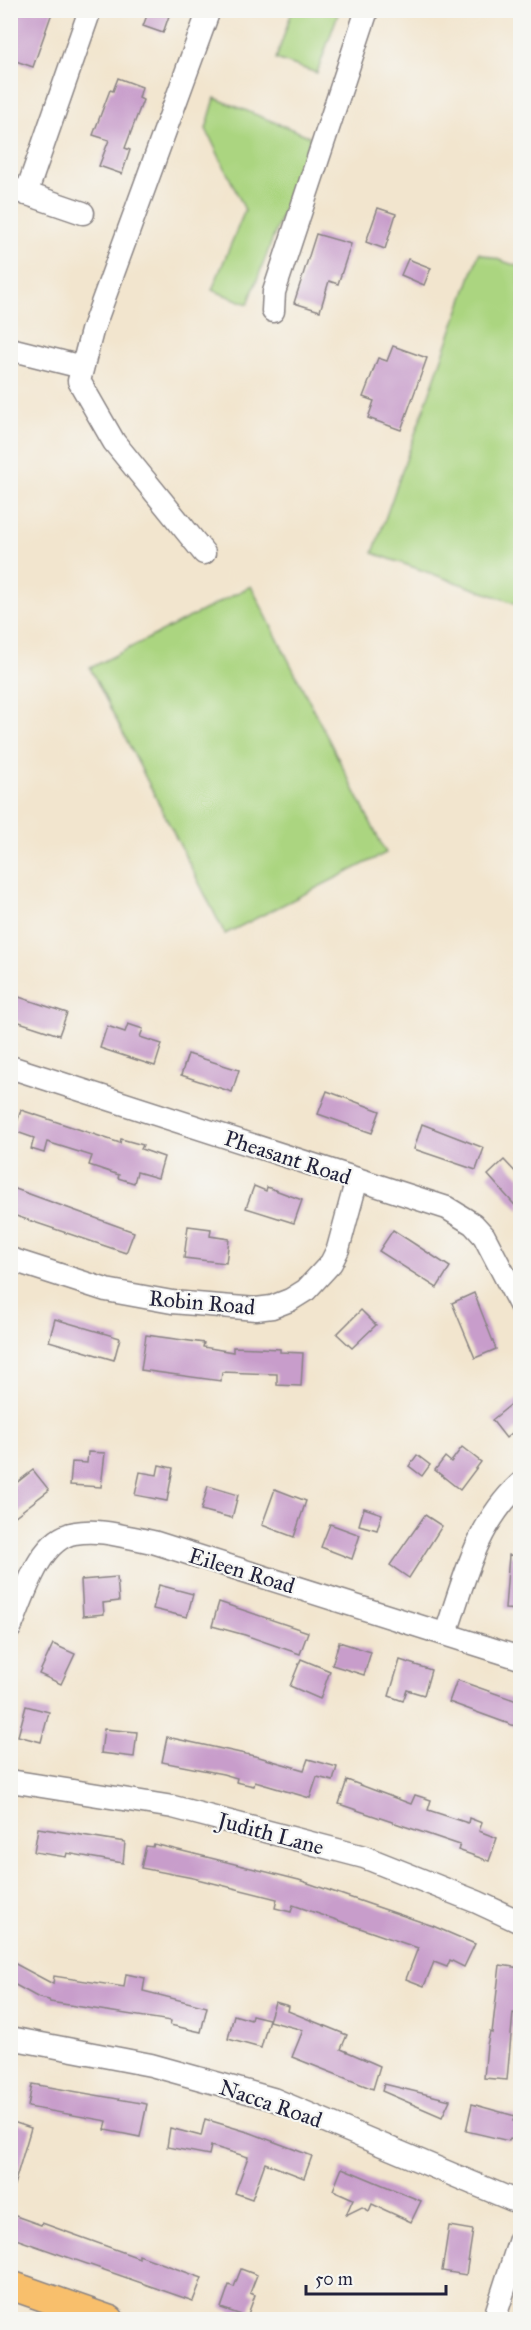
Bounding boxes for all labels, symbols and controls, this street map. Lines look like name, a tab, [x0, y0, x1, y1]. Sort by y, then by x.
street label: Pheasant Road	[221, 1124, 355, 1191]
street label: Robin Road	[148, 1284, 256, 1321]
street label: Eileen Road	[186, 1542, 298, 1599]
street label: Judith Lane	[213, 1806, 327, 1861]
street label: Nacca Road	[216, 2073, 326, 2134]
scale bar	[306, 2258, 446, 2296]
text: 50 m	[315, 2268, 353, 2290]

